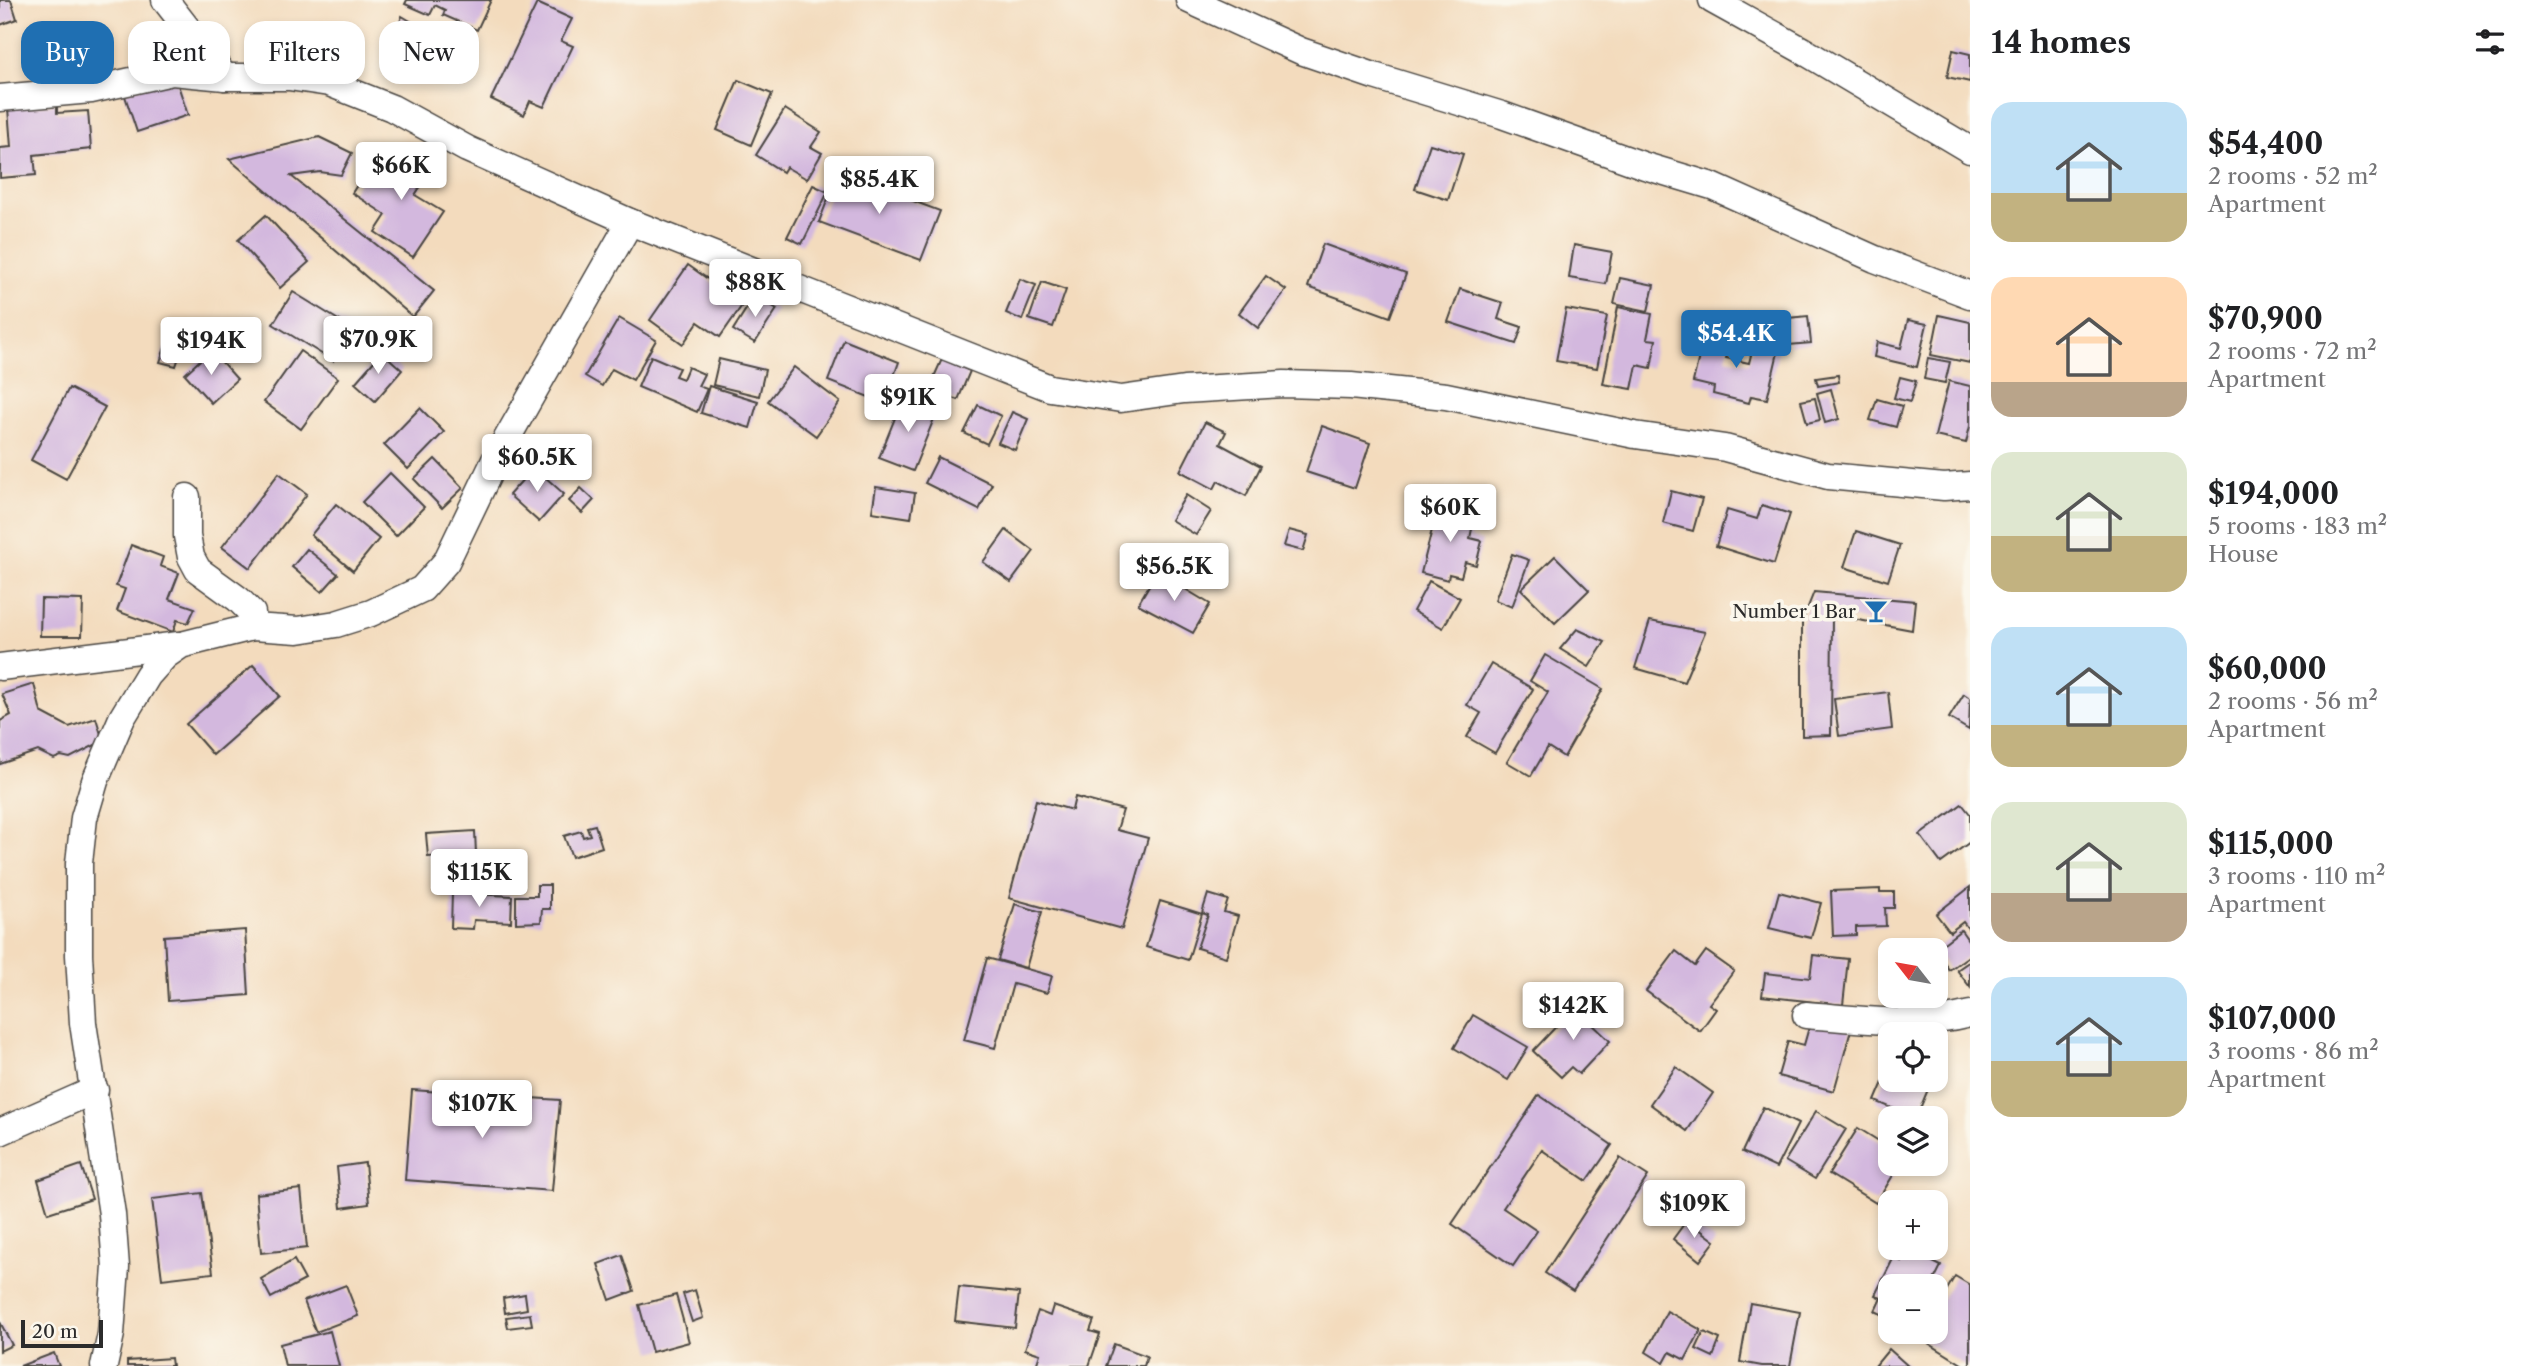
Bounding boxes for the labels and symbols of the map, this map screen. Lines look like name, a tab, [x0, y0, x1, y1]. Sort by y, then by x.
pin: $66K	[360, 142, 442, 202]
pin: $85.4K	[822, 156, 936, 216]
pin: $88K	[714, 260, 796, 319]
pin: $54.4K	[1679, 310, 1793, 370]
pin: $70.9K	[321, 316, 435, 376]
pin: $194K	[162, 318, 260, 377]
pin: $91K	[867, 374, 949, 434]
pin: $60.5K	[480, 434, 594, 494]
pin: $60K	[1409, 484, 1491, 544]
pin: $56.5K	[1117, 544, 1231, 603]
bar icon: Number 1 Bar	[1862, 597, 1890, 625]
place label: Number 1 Bar	[1732, 600, 1856, 623]
pin: $115K	[430, 850, 528, 909]
north arrow	[1878, 938, 1948, 1008]
pin: $142K	[1524, 982, 1622, 1042]
pin: $107K	[433, 1080, 531, 1140]
pin: $109K	[1645, 1180, 1743, 1240]
scale bar	[21, 1317, 103, 1349]

